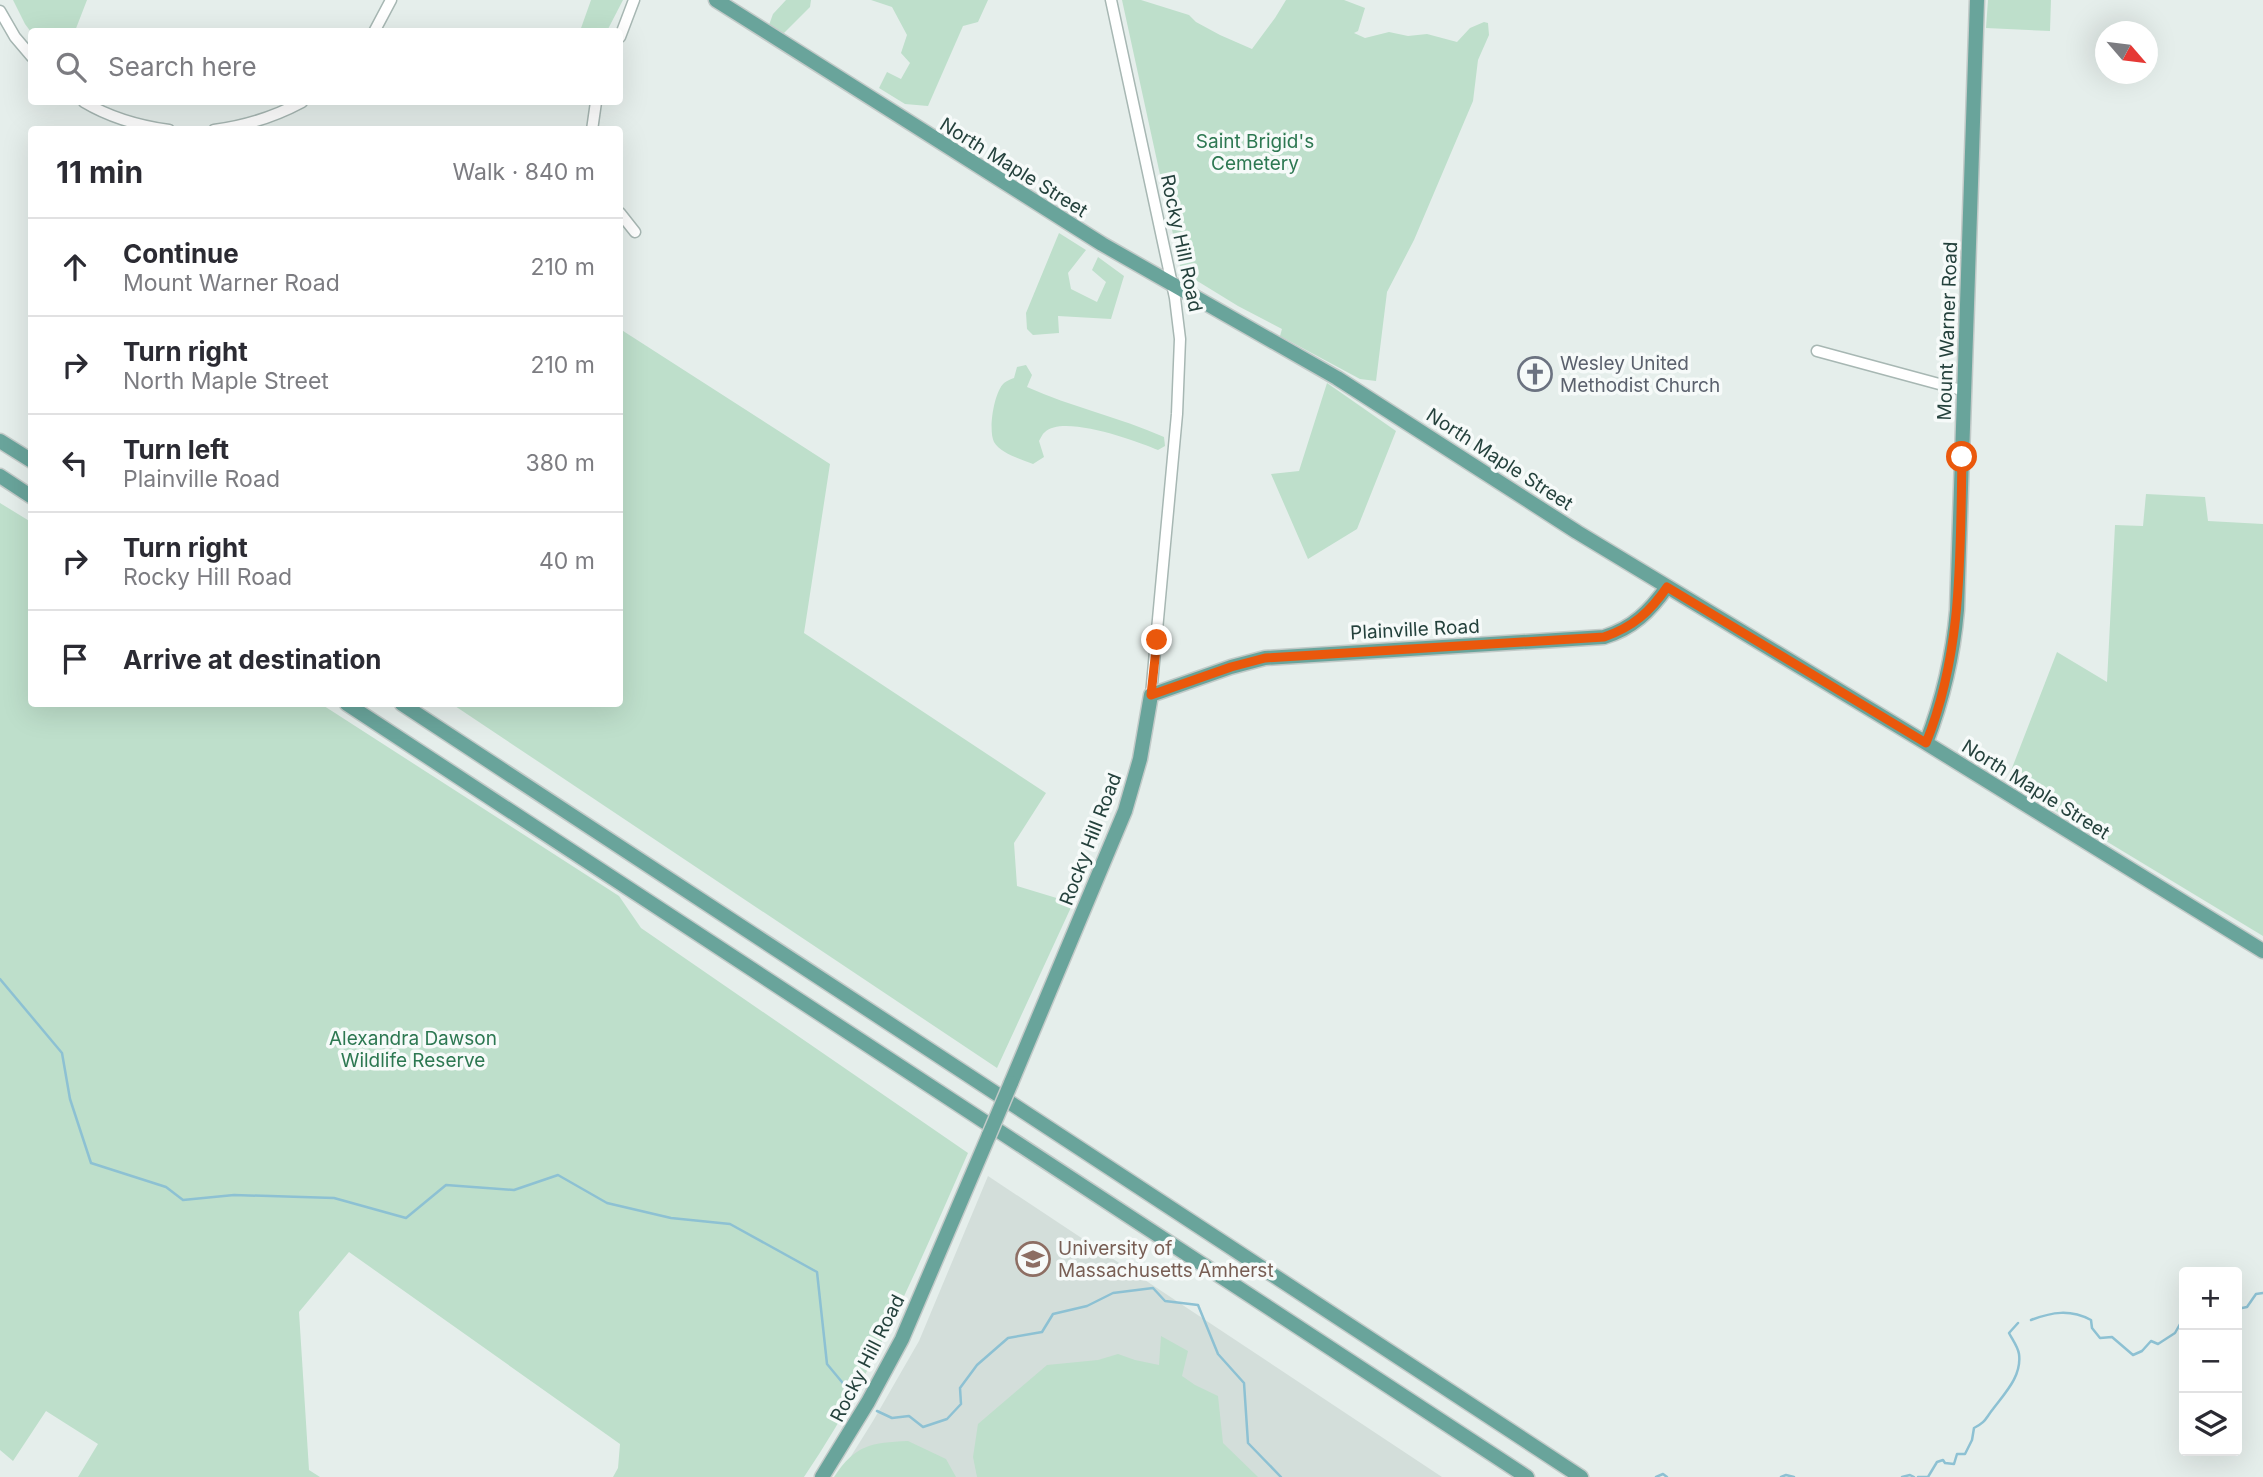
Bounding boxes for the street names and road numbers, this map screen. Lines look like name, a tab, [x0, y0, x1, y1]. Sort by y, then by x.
street label: North Maple Street	[936, 113, 1092, 222]
street label: Rocky Hill Road	[1156, 172, 1207, 314]
street label: Mount Warner Road	[1933, 241, 1962, 421]
street label: North Maple Street	[1422, 403, 1577, 515]
street label: Plainville Road	[1350, 615, 1480, 644]
street label: North Maple Street	[1958, 735, 2114, 844]
street label: Rocky Hill Road	[1055, 770, 1126, 909]
street label: Rocky Hill Road	[825, 1291, 909, 1426]

